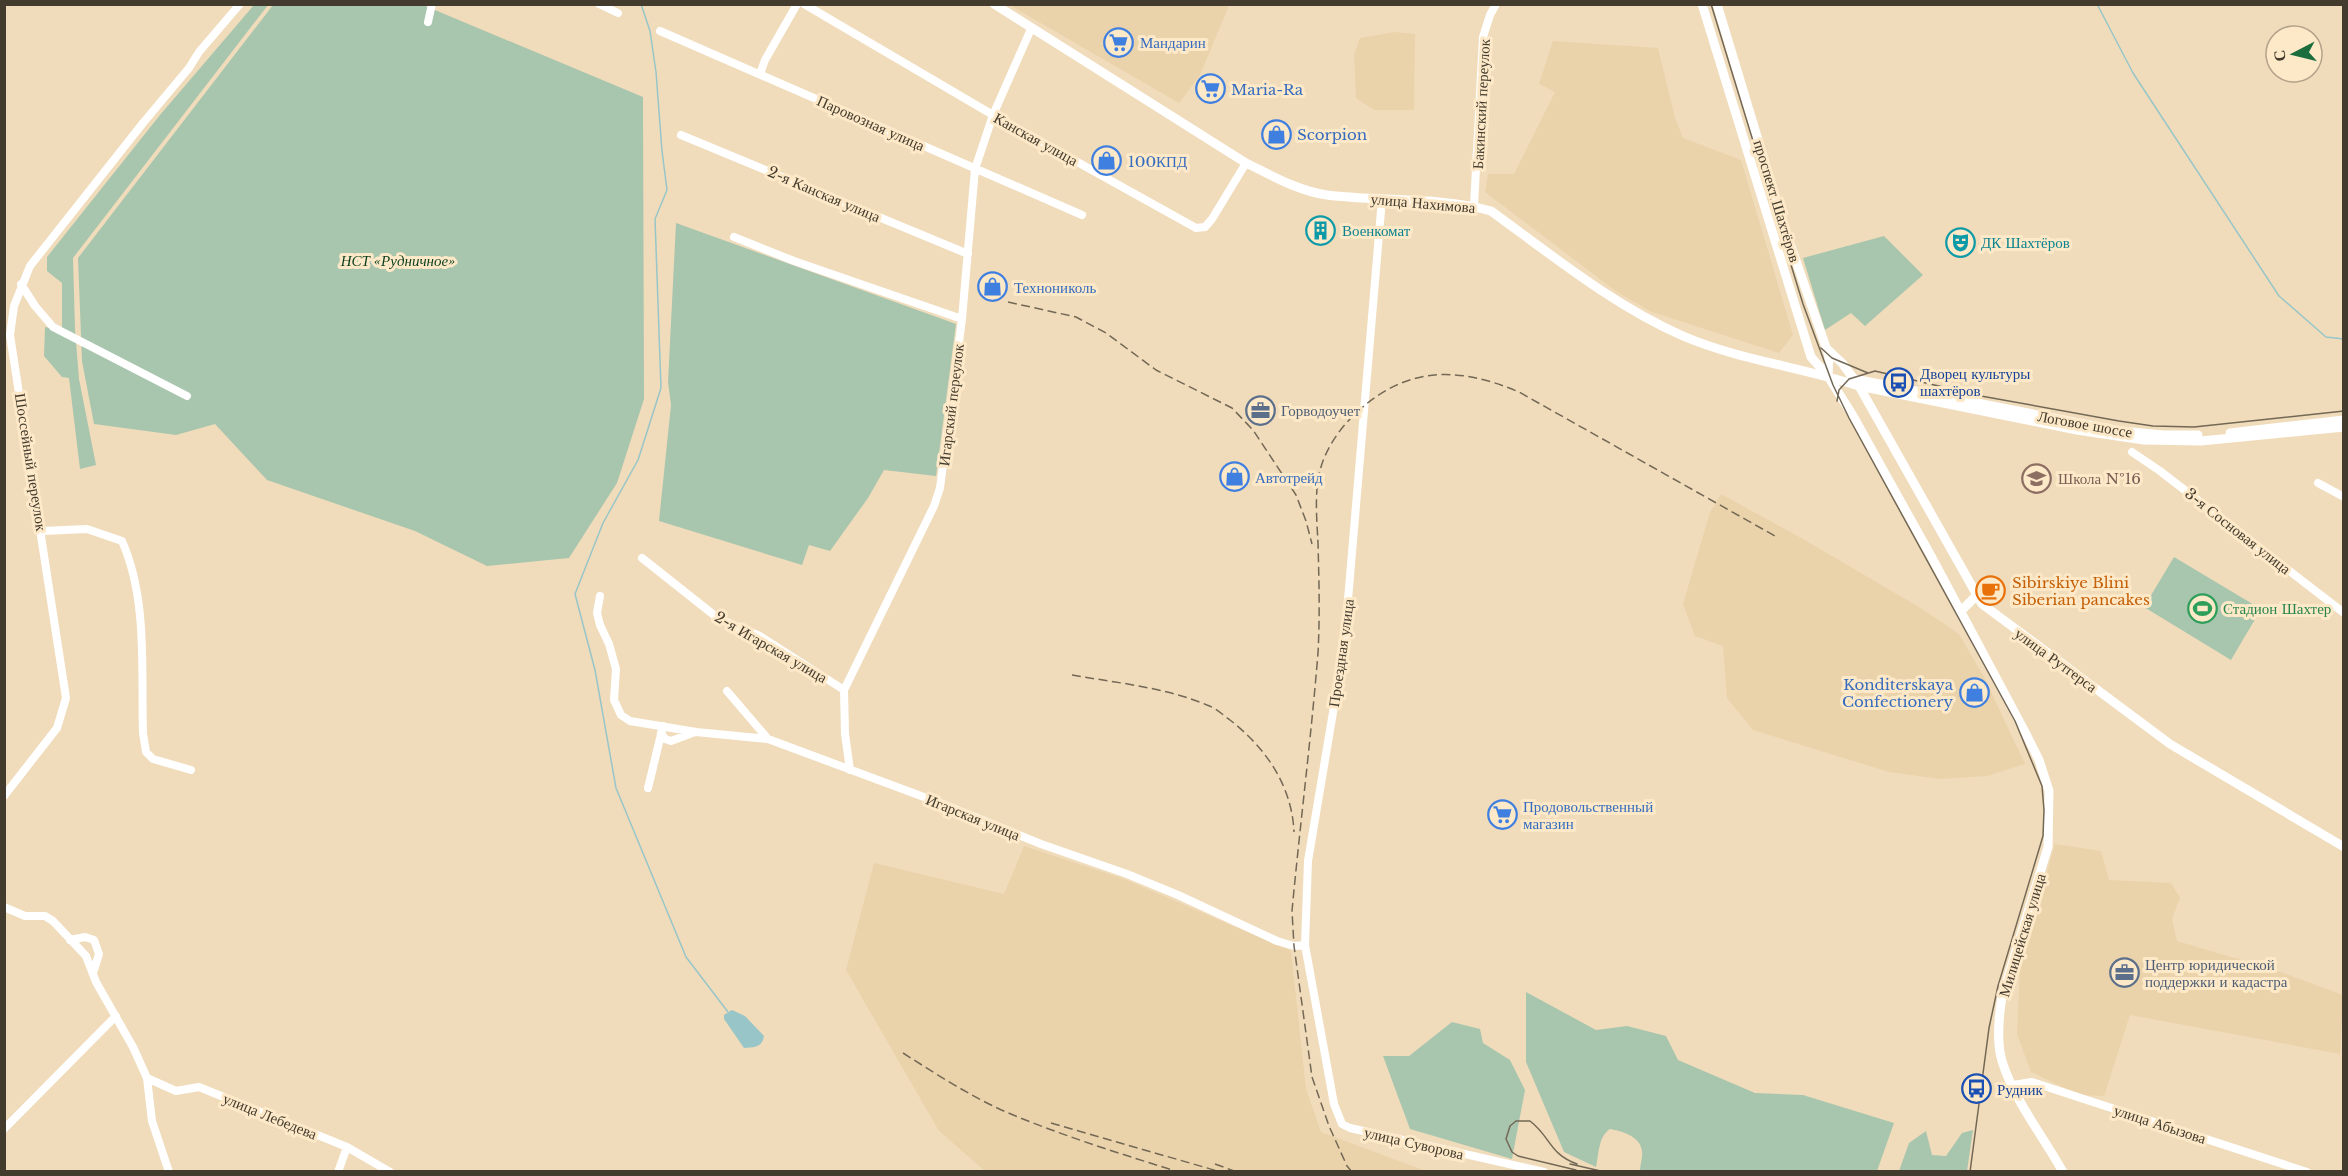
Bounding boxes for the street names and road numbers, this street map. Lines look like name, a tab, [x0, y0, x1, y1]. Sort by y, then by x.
street label: Бакинский переулок	[1468, 38, 1494, 170]
street label: Паровозная улица	[814, 91, 928, 155]
street label: Канская улица	[991, 108, 1082, 170]
street label: проспект Шахтёров	[1749, 138, 1805, 264]
street label: 2-я Канская улица	[765, 162, 883, 226]
street label: улица Нахимова	[1370, 189, 1476, 217]
street label: Игарский переулок	[934, 342, 968, 467]
street label: Шоссейный переулок	[11, 392, 51, 533]
street label: Логовое шоссе	[2036, 406, 2134, 442]
street label: 3-я Сосновая улица	[2181, 484, 2295, 578]
street label: Проездная улица	[1324, 597, 1358, 708]
street label: 2-я Игарская улица	[711, 607, 831, 687]
street label: улица Рутгерса	[2011, 624, 2101, 696]
street label: Игарская улица	[923, 790, 1023, 845]
street label: Милицейская улица	[1994, 871, 2050, 999]
street label: улица Лебедева	[220, 1088, 320, 1144]
street label: улица Абызова	[2111, 1100, 2209, 1148]
street label: улица Суворова	[1362, 1122, 1466, 1164]

